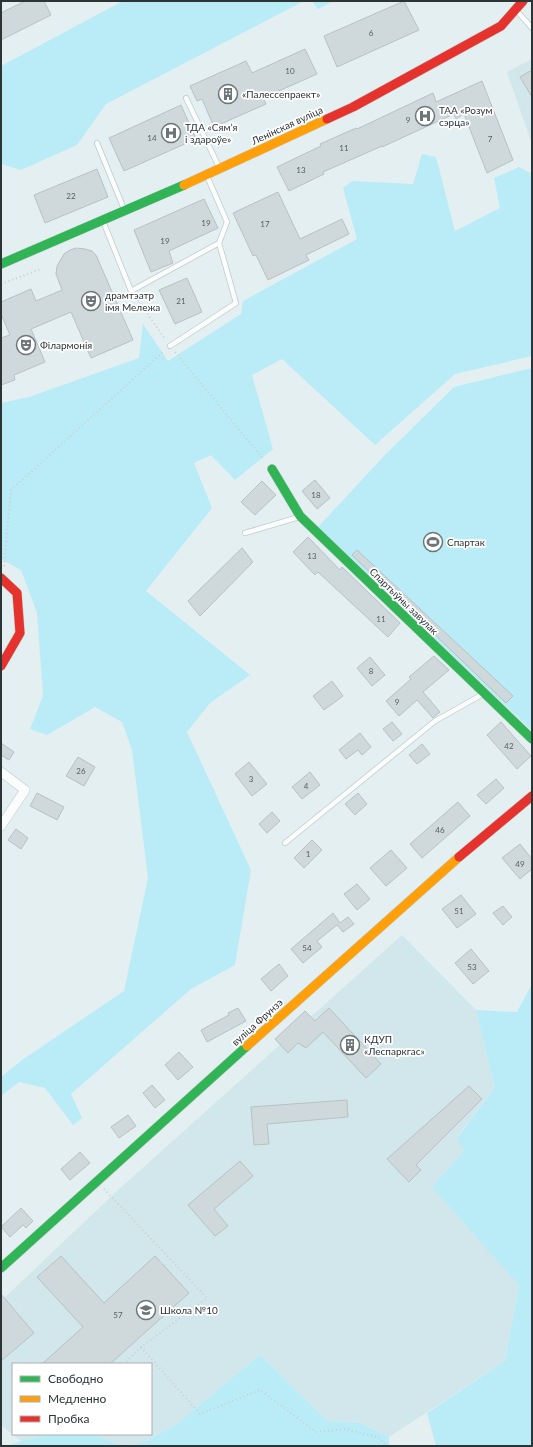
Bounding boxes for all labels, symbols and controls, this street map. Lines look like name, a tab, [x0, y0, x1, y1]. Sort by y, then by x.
house number: 6	[369, 28, 374, 38]
house number: 10	[285, 66, 295, 76]
building icon: «Палессепраект»	[217, 83, 239, 105]
place label: «Палессепраект»	[242, 88, 320, 100]
street label: Ленінская вуліца	[249, 103, 325, 147]
place label: ТАА «Розум сэрца»	[439, 104, 492, 128]
hospital icon: ТАА «Розум сэрца»	[414, 105, 436, 127]
house number: 9	[406, 115, 411, 125]
place label: ТДА «Сямʼя і здароўе»	[185, 121, 238, 145]
hospital icon: ТДА «Сямʼя і здароўе»	[160, 122, 182, 144]
house number: 14	[147, 133, 157, 143]
house number: 7	[488, 134, 493, 144]
house number: 11	[339, 143, 349, 153]
house number: 13	[296, 165, 306, 175]
house number: 22	[66, 191, 76, 201]
house number: 19	[201, 218, 211, 228]
house number: 17	[260, 219, 270, 229]
house number: 19	[160, 236, 170, 246]
place label: драмтэатр імя Мележа	[105, 289, 160, 313]
theatre icon: драмтэатр імя Мележа	[80, 290, 102, 312]
house number: 21	[176, 296, 186, 306]
theatre icon: Філармонія	[15, 334, 37, 356]
place label: Філармонія	[40, 339, 92, 351]
house number: 18	[311, 490, 321, 500]
sports icon: Спартак	[422, 531, 444, 553]
place label: Спартак	[447, 536, 486, 548]
house number: 13	[307, 551, 317, 561]
street label: Спартыўны завулак	[367, 565, 441, 637]
house number: 11	[376, 614, 386, 624]
house number: 8	[369, 666, 374, 676]
house number: 9	[395, 697, 400, 707]
house number: 42	[504, 741, 514, 751]
house number: 26	[76, 766, 86, 776]
house number: 3	[249, 774, 254, 784]
house number: 4	[304, 781, 309, 791]
house number: 46	[435, 825, 445, 835]
house number: 1	[306, 849, 311, 859]
house number: 49	[515, 859, 525, 869]
house number: 51	[454, 906, 464, 916]
house number: 54	[302, 943, 312, 953]
house number: 53	[467, 962, 477, 972]
street label: вуліца Фрунзэ	[229, 996, 285, 1048]
place label: КДУП «Леспаркгас»	[364, 1033, 425, 1057]
building icon: КДУП «Леспаркгас»	[339, 1034, 361, 1056]
school or university icon: Школа №10	[135, 1299, 157, 1321]
place label: Школа №10	[160, 1304, 218, 1316]
house number: 57	[113, 1310, 123, 1320]
legend	[12, 1363, 152, 1435]
text: Свободно	[48, 1371, 104, 1386]
text: Медленно	[48, 1391, 107, 1406]
text: Пробка	[48, 1411, 89, 1426]

